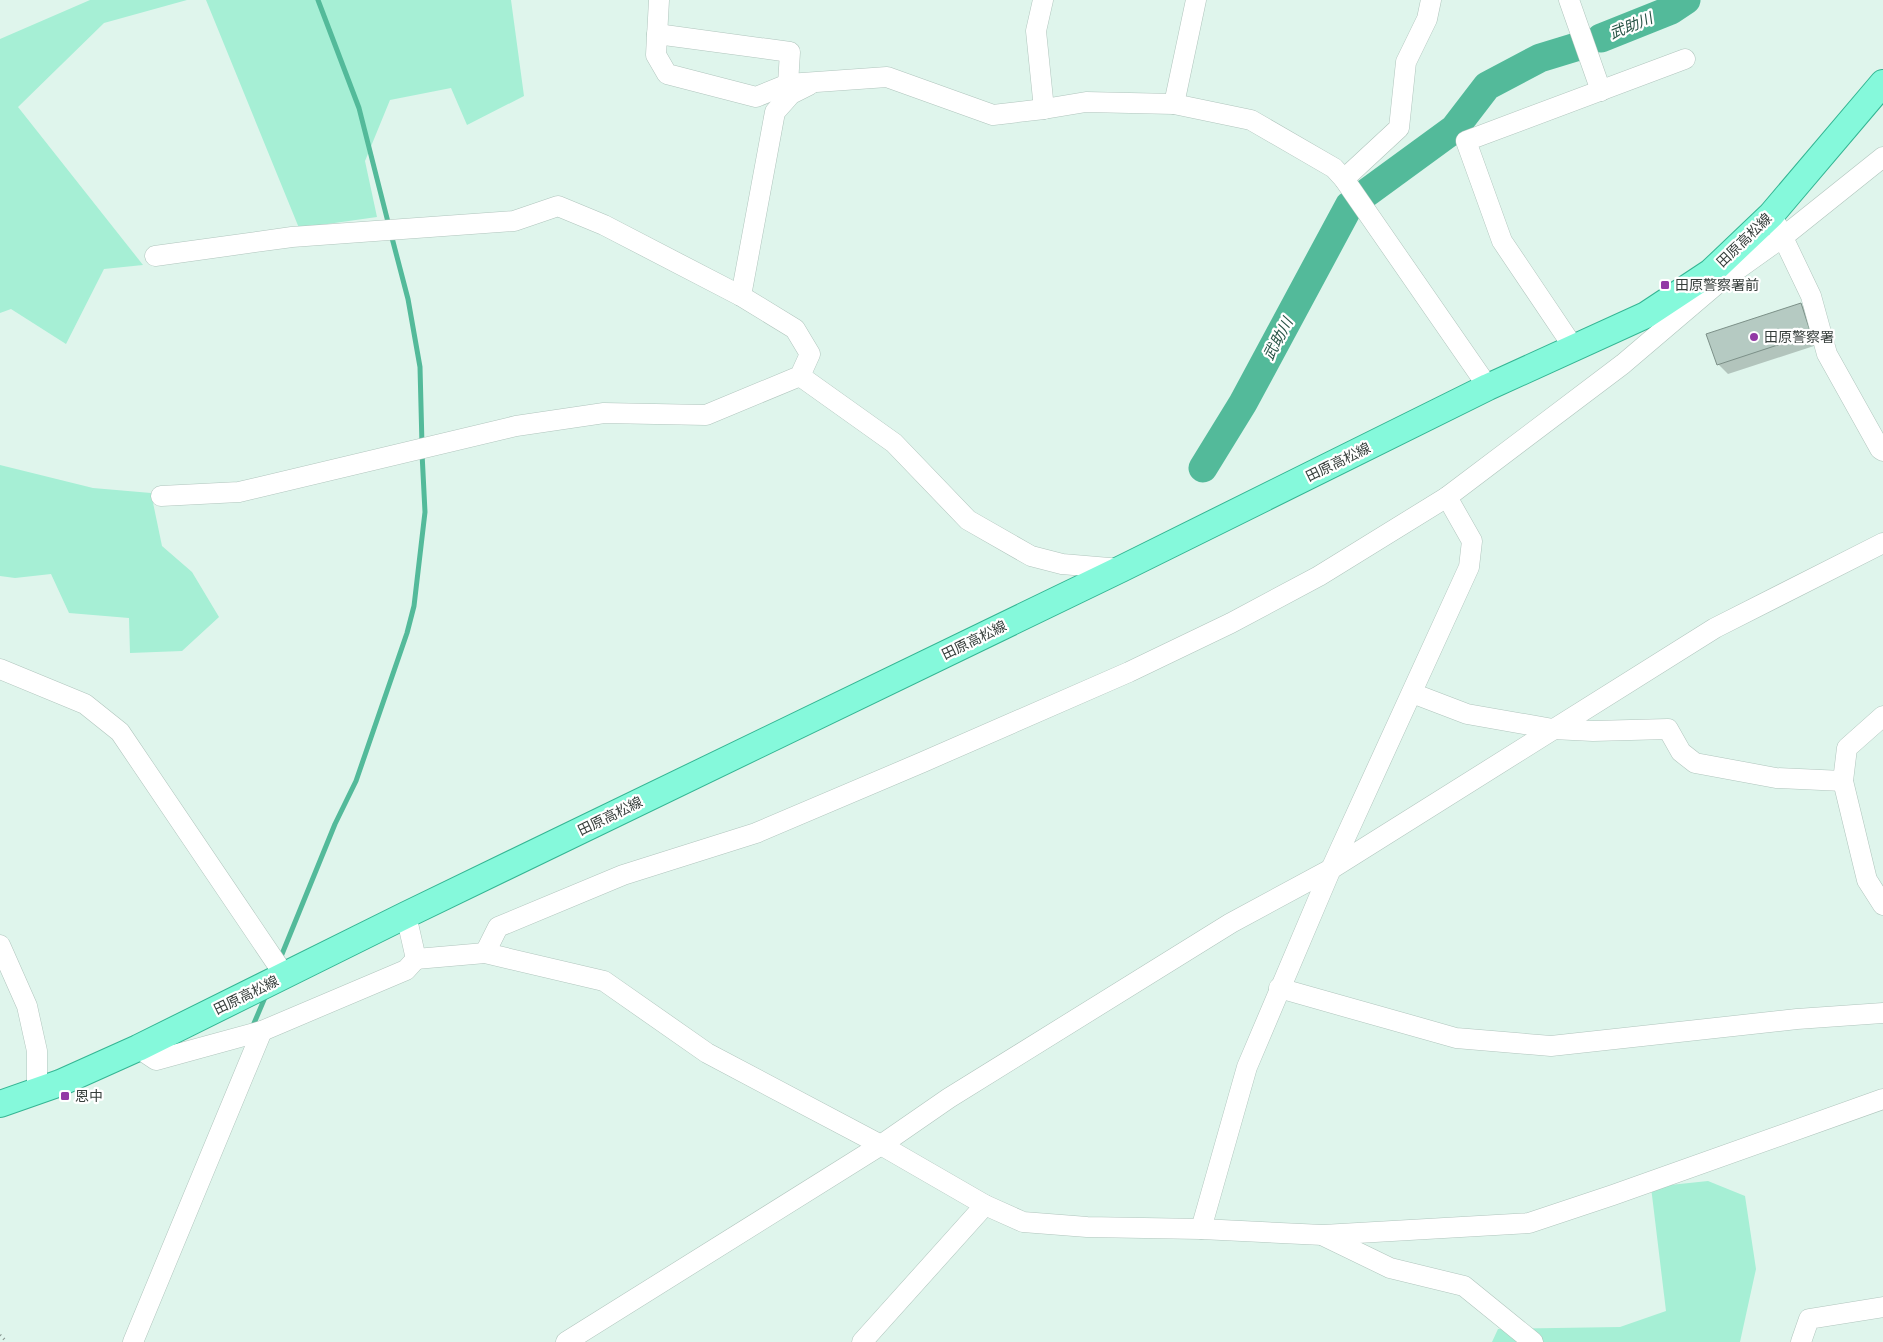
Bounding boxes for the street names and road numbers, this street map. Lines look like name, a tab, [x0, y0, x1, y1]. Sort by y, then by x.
street label: 田原高松線	[1713, 210, 1775, 270]
street label: 田原高松線	[1303, 439, 1373, 485]
street label: 田原高松線	[939, 617, 1009, 663]
street label: 田原高松線	[575, 793, 645, 839]
street label: 田原高松線	[211, 972, 281, 1018]

